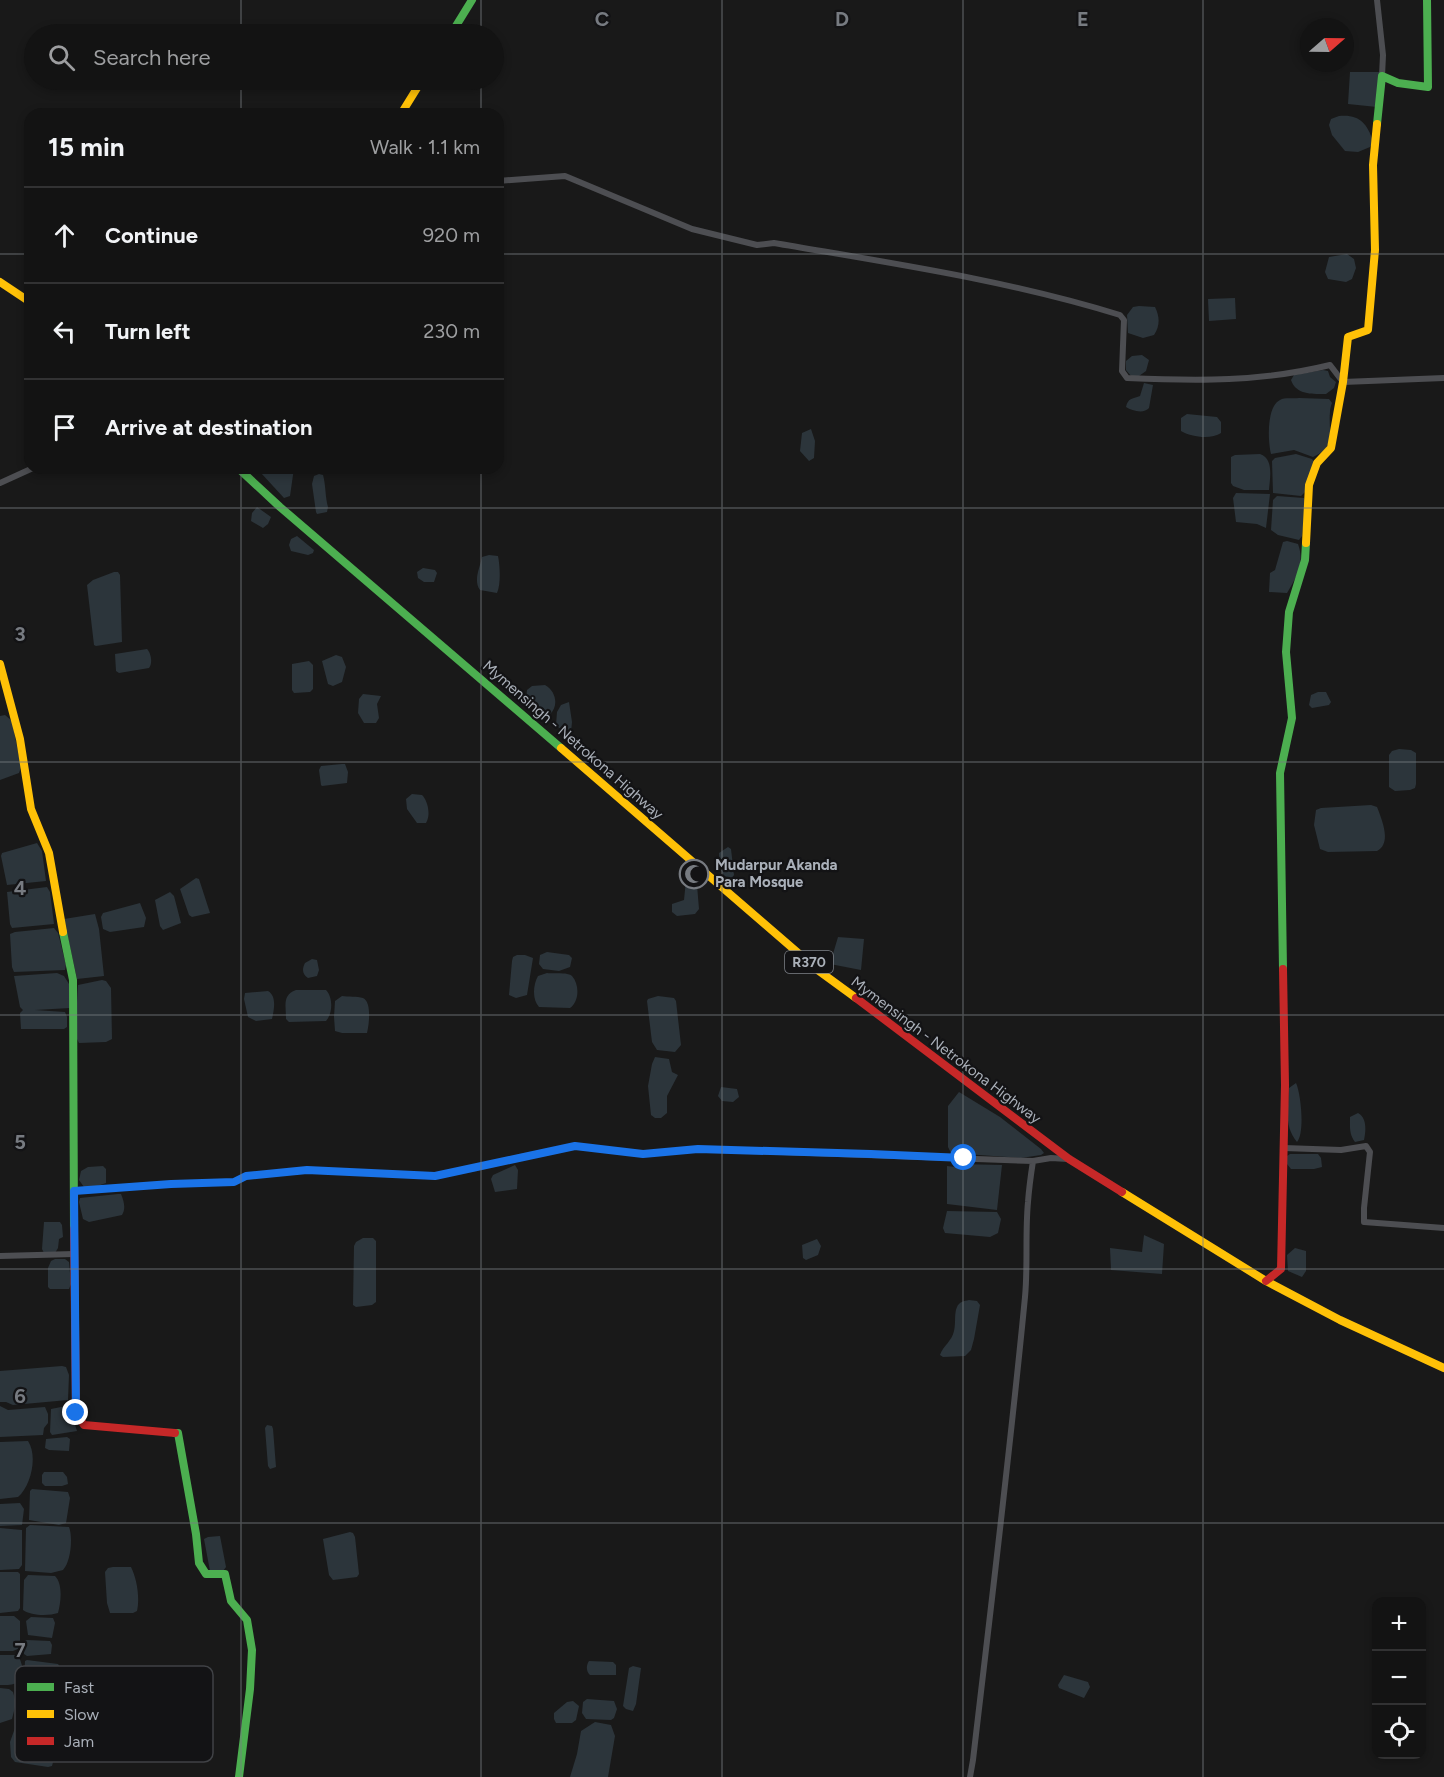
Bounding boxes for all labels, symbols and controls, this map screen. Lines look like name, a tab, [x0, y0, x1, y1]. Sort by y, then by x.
text: C	[595, 7, 609, 31]
text: D	[835, 7, 849, 31]
text: E	[1077, 7, 1089, 31]
north arrow	[1300, 18, 1354, 72]
search box	[24, 24, 504, 90]
icon: search	[45, 41, 78, 74]
text: Search here	[93, 44, 211, 71]
text: 15 min	[48, 131, 125, 163]
text: Walk · 1.1 km	[370, 135, 480, 159]
icon: ahead	[48, 219, 81, 252]
text: Continue	[105, 222, 198, 249]
text: 920 m	[423, 223, 480, 247]
icon: left	[48, 315, 81, 348]
text: Turn left	[105, 318, 191, 345]
text: 230 m	[423, 319, 480, 343]
icon: arrive	[48, 411, 81, 444]
text: Arrive at destination	[105, 414, 313, 441]
text: 3	[14, 622, 26, 646]
street label: Mymensingh - Netrokona Highway	[479, 657, 667, 823]
place label: Mudarpur Akanda Para Mosque	[715, 856, 838, 891]
mosque icon: Mudarpur Akanda Para Mosque	[678, 858, 710, 890]
text: 4	[14, 876, 27, 900]
road number: R370	[785, 951, 833, 973]
street label: Mymensingh - Netrokona Highway	[847, 973, 1045, 1127]
text: 5	[14, 1130, 26, 1154]
route start	[950, 1144, 976, 1170]
text: 6	[14, 1384, 26, 1408]
route end	[62, 1399, 88, 1425]
map controls	[1372, 1597, 1426, 1759]
button: +	[1372, 1597, 1426, 1651]
text: 7	[14, 1638, 26, 1662]
button: −	[1372, 1651, 1426, 1705]
legend	[15, 1666, 213, 1762]
text: Fast	[64, 1678, 94, 1697]
text: Slow	[64, 1705, 99, 1724]
button: locate	[1372, 1705, 1426, 1759]
text: Jam	[64, 1732, 94, 1751]

